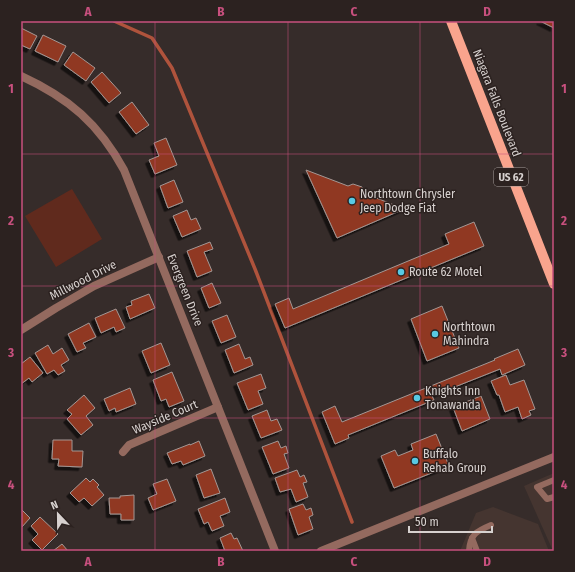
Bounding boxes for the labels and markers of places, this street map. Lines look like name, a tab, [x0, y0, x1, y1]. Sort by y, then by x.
place label: Northtown Chrysler Jeep Dodge Fiat	[360, 187, 456, 215]
marker: Northtown Chrysler Jeep Dodge Fiat	[347, 196, 357, 206]
place label: Route 62 Motel	[409, 265, 482, 279]
marker: Route 62 Motel	[396, 267, 406, 277]
place label: Northtown Mahindra	[443, 320, 495, 348]
marker: Northtown Mahindra	[430, 329, 440, 339]
place label: Knights Inn Tonawanda	[425, 384, 481, 412]
marker: Knights Inn Tonawanda	[412, 393, 422, 403]
place label: Buffalo Rehab Group	[423, 447, 486, 475]
marker: Buffalo Rehab Group	[410, 456, 420, 466]

